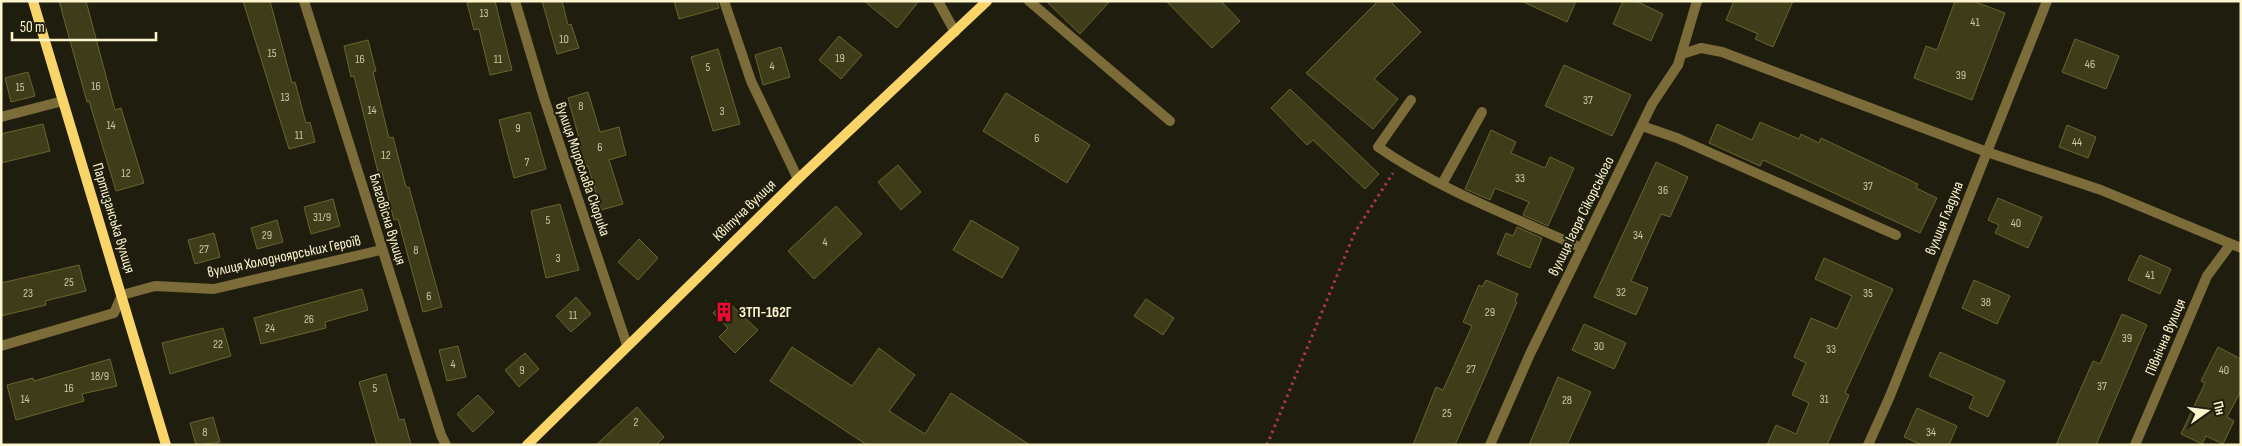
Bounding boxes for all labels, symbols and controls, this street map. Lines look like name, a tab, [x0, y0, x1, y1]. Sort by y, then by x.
house number: 13	[479, 6, 489, 21]
scale bar	[12, 10, 156, 42]
house number: 41	[1970, 15, 1980, 30]
text: 50 m	[20, 18, 45, 37]
house number: 10	[559, 32, 569, 47]
house number: 15	[267, 46, 277, 61]
house number: 19	[835, 51, 845, 66]
house number: 16	[355, 52, 365, 67]
house number: 11	[494, 52, 503, 67]
house number: 46	[2085, 57, 2095, 72]
house number: 4	[769, 59, 775, 74]
house number: 5	[706, 60, 711, 75]
house number: 39	[1956, 68, 1966, 83]
house number: 16	[91, 79, 101, 94]
house number: 15	[15, 80, 25, 95]
house number: 13	[280, 90, 290, 105]
house number: 37	[1583, 93, 1593, 108]
house number: 8	[578, 99, 584, 114]
street label: вулиця Мирослава Скорика	[551, 100, 614, 239]
house number: 14	[367, 103, 377, 118]
house number: 3	[719, 104, 725, 119]
house number: 14	[106, 118, 116, 133]
house number: 9	[515, 121, 521, 136]
house number: 11	[295, 128, 304, 143]
house number: 6	[1034, 131, 1040, 146]
house number: 44	[2072, 135, 2082, 150]
house number: 6	[597, 140, 603, 155]
house number: 12	[381, 148, 391, 163]
street label: вулиця Ігоря Сікорського	[1544, 153, 1619, 279]
house number: 7	[525, 155, 530, 170]
street label: Партизанська вулиця	[88, 161, 139, 276]
house number: 12	[121, 166, 131, 181]
street label: Благовісна вулиця	[365, 171, 410, 267]
house number: 33	[1515, 171, 1525, 186]
street label: Квітуча вулиця	[709, 175, 780, 245]
street label: вулиця Гладуна	[1921, 178, 1968, 258]
house number: 37	[1863, 179, 1873, 194]
house number: 36	[1658, 183, 1668, 198]
house number: 31/9	[313, 210, 331, 225]
house number: 5	[546, 213, 551, 228]
house number: 40	[2011, 216, 2021, 231]
house number: 29	[262, 228, 272, 243]
house number: 34	[1633, 228, 1643, 243]
street label: вулиця Холодноярських Героїв	[206, 231, 363, 282]
house number: 4	[822, 235, 828, 250]
house number: 27	[199, 242, 209, 257]
house number: 8	[413, 243, 419, 258]
house number: 3	[555, 251, 561, 266]
house number: 41	[2145, 268, 2155, 283]
house number: 25	[64, 275, 74, 290]
house number: 32	[1616, 285, 1626, 300]
house number: 23	[23, 286, 33, 301]
house number: 35	[1863, 286, 1873, 301]
house number: 6	[426, 289, 432, 304]
house number: 38	[1981, 295, 1991, 310]
street label: Північна вулиця	[2141, 296, 2190, 379]
building icon: ЗТП-162Г	[713, 301, 735, 323]
place label: ЗТП-162Г	[739, 303, 792, 322]
house number: 29	[1485, 305, 1495, 320]
house number: 11	[569, 308, 578, 323]
house number: 26	[304, 312, 314, 327]
house number: 24	[265, 321, 275, 336]
house number: 39	[2122, 331, 2132, 346]
house number: 22	[213, 337, 223, 352]
house number: 30	[1594, 339, 1604, 354]
house number: 33	[1826, 342, 1836, 357]
house number: 4	[450, 357, 456, 372]
house number: 27	[1466, 362, 1476, 377]
house number: 9	[519, 363, 525, 378]
house number: 40	[2219, 363, 2229, 378]
house number: 18/9	[91, 369, 109, 384]
house number: 37	[2097, 379, 2107, 394]
house number: 16	[64, 381, 74, 396]
house number: 5	[373, 381, 378, 396]
north arrow	[2182, 386, 2232, 436]
house number: 14	[20, 392, 30, 407]
house number: 31	[1819, 392, 1829, 407]
house number: 28	[1562, 393, 1572, 408]
text: Пн	[2209, 399, 2229, 417]
house number: 25	[1442, 406, 1452, 421]
house number: 2	[634, 415, 639, 430]
house number: 8	[202, 425, 208, 440]
house number: 34	[1926, 425, 1936, 440]

